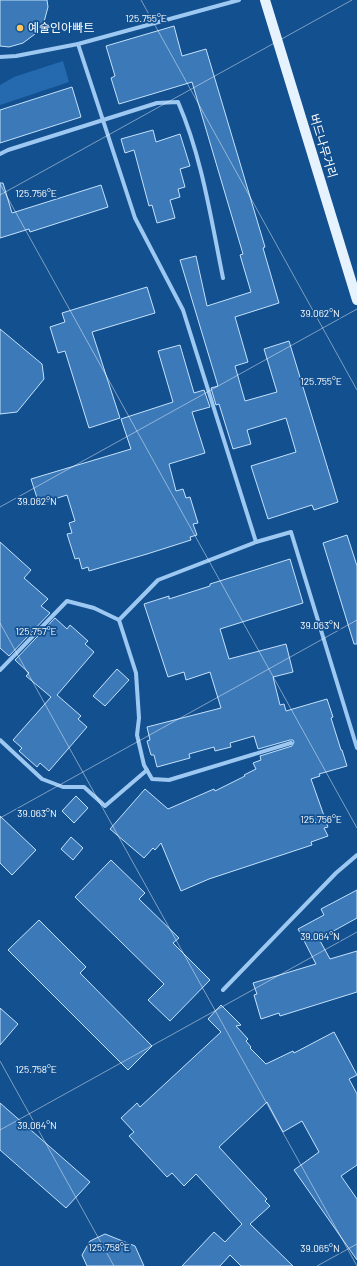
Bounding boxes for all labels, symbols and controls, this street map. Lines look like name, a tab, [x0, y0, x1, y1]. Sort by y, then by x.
text: 125.755°E	[125, 12, 167, 24]
place label: 예술인아빠트	[28, 20, 94, 34]
marker: 예술인아빠트	[15, 23, 25, 33]
street label: 버드나무거리	[308, 112, 340, 179]
text: 125.756°E	[15, 187, 57, 199]
text: 39.062°N	[300, 307, 340, 319]
text: 125.755°E	[300, 375, 342, 387]
text: 39.062°N	[17, 495, 57, 507]
text: 39.063°N	[300, 619, 340, 631]
text: 125.757°E	[15, 625, 57, 637]
text: 39.063°N	[17, 807, 57, 819]
text: 125.756°E	[300, 813, 342, 825]
text: 39.064°N	[300, 930, 340, 942]
text: 125.758°E	[15, 1063, 57, 1075]
text: 39.064°N	[17, 1119, 57, 1131]
text: 125.758°E	[88, 1241, 130, 1253]
text: 39.065°N	[300, 1242, 340, 1254]

